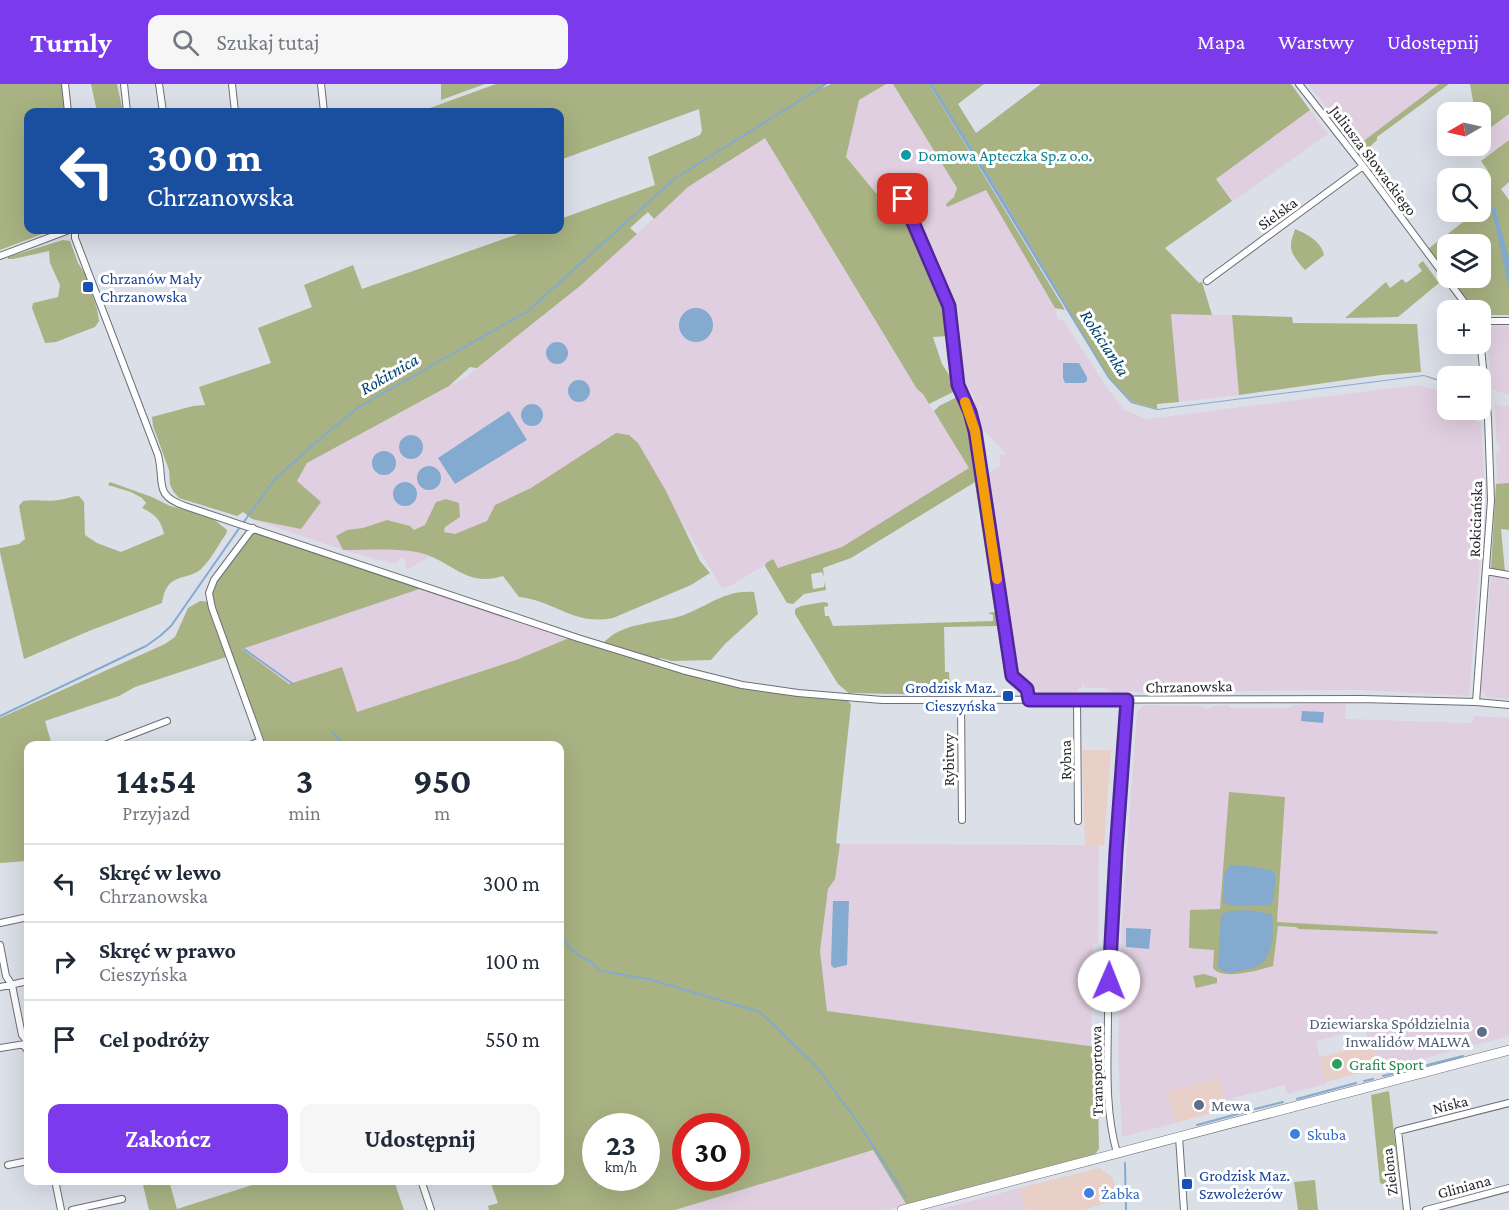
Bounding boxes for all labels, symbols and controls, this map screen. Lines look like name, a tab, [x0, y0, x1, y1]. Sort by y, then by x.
search box	[148, 15, 568, 69]
icon: search	[169, 26, 202, 59]
text: Turnly	[30, 27, 112, 58]
text: Szukaj tutaj	[217, 30, 320, 55]
text: Mapa	[1197, 30, 1245, 54]
text: Warstwy	[1278, 30, 1354, 54]
text: Udostępnij	[1387, 30, 1479, 54]
street label: Juliusza Słowackiego	[1325, 100, 1421, 219]
north arrow	[1437, 102, 1491, 156]
map controls	[1437, 102, 1491, 420]
icon: left	[48, 132, 126, 210]
text: 300 m	[147, 133, 262, 180]
place label: Domowa Apteczka Sp.z o.o.	[918, 147, 1092, 165]
marker: Domowa Apteczka Sp.z o.o.	[899, 148, 913, 162]
button: search	[1437, 168, 1491, 222]
pin	[877, 173, 928, 224]
text: Chrzanowska	[147, 182, 294, 212]
icon: arrive	[886, 182, 919, 215]
street label: Sielska	[1254, 193, 1301, 233]
button: layers	[1437, 234, 1491, 288]
place label: Chrzanów Mały Chrzanowska	[100, 270, 202, 305]
marker: Chrzanów Mały Chrzanowska	[81, 280, 95, 294]
button: +	[1437, 300, 1491, 354]
water label: Rokicianka	[1076, 306, 1134, 380]
water label: Rokitnica	[356, 349, 422, 399]
button: −	[1437, 366, 1491, 420]
street label: Rokiciańska	[1466, 480, 1485, 558]
street label: Chrzanowska	[1145, 677, 1233, 696]
place label: Grodzisk Maz. Cieszyńska	[905, 679, 997, 715]
marker: Grodzisk Maz. Cieszyńska	[1001, 689, 1015, 703]
street label: Rybitwy	[940, 733, 958, 786]
street label: Rybna	[1057, 739, 1075, 780]
text: 14:54	[116, 761, 196, 801]
text: 3	[296, 761, 313, 801]
text: 950	[413, 761, 472, 801]
text: Przyjazd	[122, 802, 190, 824]
text: min	[289, 802, 321, 824]
text: m	[434, 802, 450, 824]
text: Skręć w lewo	[99, 860, 221, 885]
icon: left	[48, 867, 81, 900]
text: 300 m	[483, 871, 540, 896]
text: Chrzanowska	[99, 885, 208, 907]
text: Skręć w prawo	[99, 938, 236, 963]
icon: right	[48, 945, 81, 978]
text: 100 m	[486, 949, 540, 974]
position arrow	[1077, 949, 1141, 1013]
text: Cieszyńska	[99, 963, 188, 985]
place label: Dziewiarska Spółdzielnia Inwalidów MALWA	[1309, 1015, 1471, 1050]
icon: arrive	[48, 1023, 81, 1056]
street label: Transportowa	[1087, 1025, 1107, 1116]
marker: Dziewiarska Spółdzielnia Inwalidów MALWA	[1475, 1025, 1489, 1039]
text: Cel podróży	[99, 1027, 209, 1052]
text: 550 m	[485, 1027, 540, 1052]
place label: Grafit Sport	[1349, 1056, 1424, 1074]
marker: Grafit Sport	[1330, 1057, 1344, 1071]
street label: Niska	[1431, 1092, 1470, 1117]
place label: Mewa	[1211, 1097, 1251, 1114]
marker: Mewa	[1192, 1098, 1206, 1112]
button: Zakończ	[48, 1104, 288, 1173]
button: Udostępnij	[300, 1104, 540, 1173]
speed limit sign: 30	[672, 1113, 750, 1191]
place label: Skuba	[1307, 1126, 1347, 1143]
marker: Skuba	[1288, 1127, 1302, 1141]
text: 23	[606, 1128, 636, 1161]
street label: Zielona	[1378, 1147, 1401, 1197]
text: km/h	[605, 1159, 637, 1175]
place label: Grodzisk Maz. Szwoleżerów	[1199, 1167, 1290, 1202]
street label: Gliniana	[1436, 1171, 1493, 1202]
marker: Grodzisk Maz. Szwoleżerów	[1180, 1177, 1194, 1191]
place label: Żabka	[1101, 1185, 1141, 1202]
marker: Żabka	[1082, 1186, 1096, 1200]

